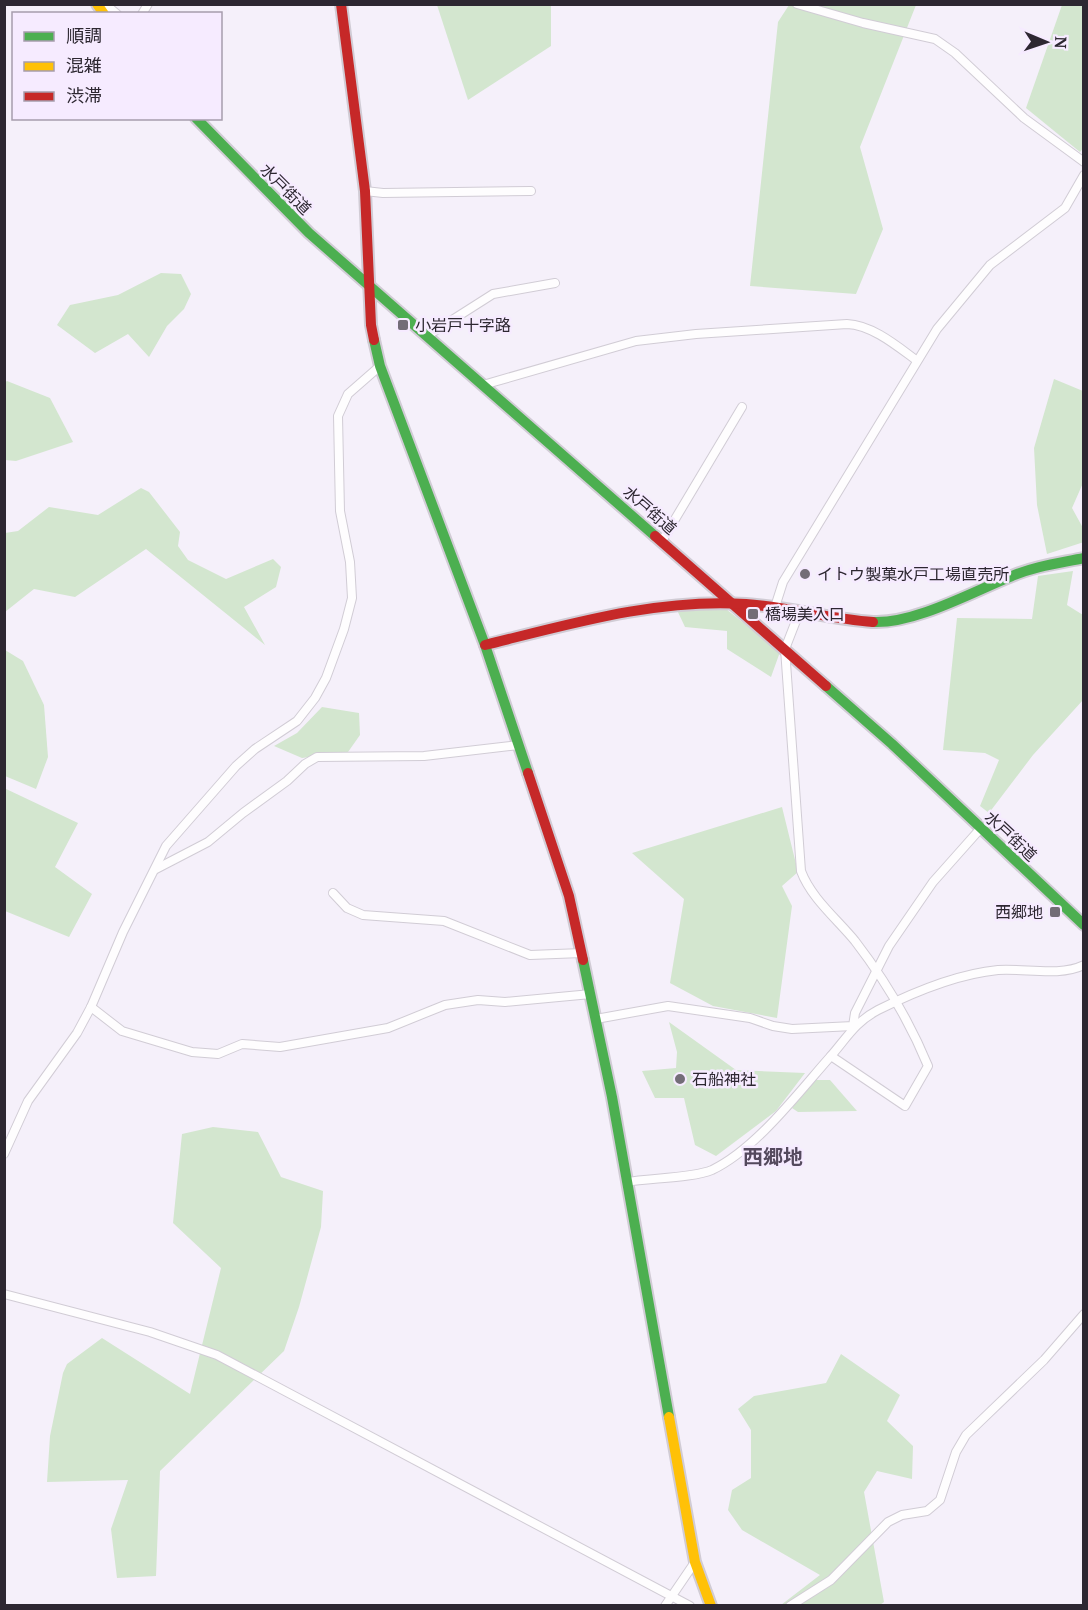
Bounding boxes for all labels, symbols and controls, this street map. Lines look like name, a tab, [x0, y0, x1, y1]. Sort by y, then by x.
legend	[12, 12, 222, 120]
north arrow	[1016, 12, 1076, 72]
text: 順調	[66, 23, 102, 47]
text: N	[1050, 36, 1072, 49]
text: 混雑	[66, 53, 102, 77]
text: 渋滞	[66, 83, 102, 107]
street label: 水戸街道	[256, 159, 316, 219]
place label: 小岩戸十字路	[415, 314, 511, 336]
marker: 小岩戸十字路	[396, 318, 410, 332]
street label: 水戸街道	[619, 481, 681, 539]
place label: イトウ製菓水戸工場直売所	[817, 563, 1009, 585]
marker: イトウ製菓水戸工場直売所	[798, 567, 812, 581]
place label: 橋場美入口	[765, 603, 845, 625]
marker: 橋場美入口	[746, 607, 760, 621]
street label: 水戸街道	[980, 806, 1042, 866]
place label: 西郷地	[995, 901, 1043, 923]
marker: 西郷地	[1048, 905, 1062, 919]
place label: 石船神社	[692, 1068, 756, 1090]
marker: 石船神社	[673, 1072, 687, 1086]
district label: 西郷地	[743, 1143, 803, 1170]

